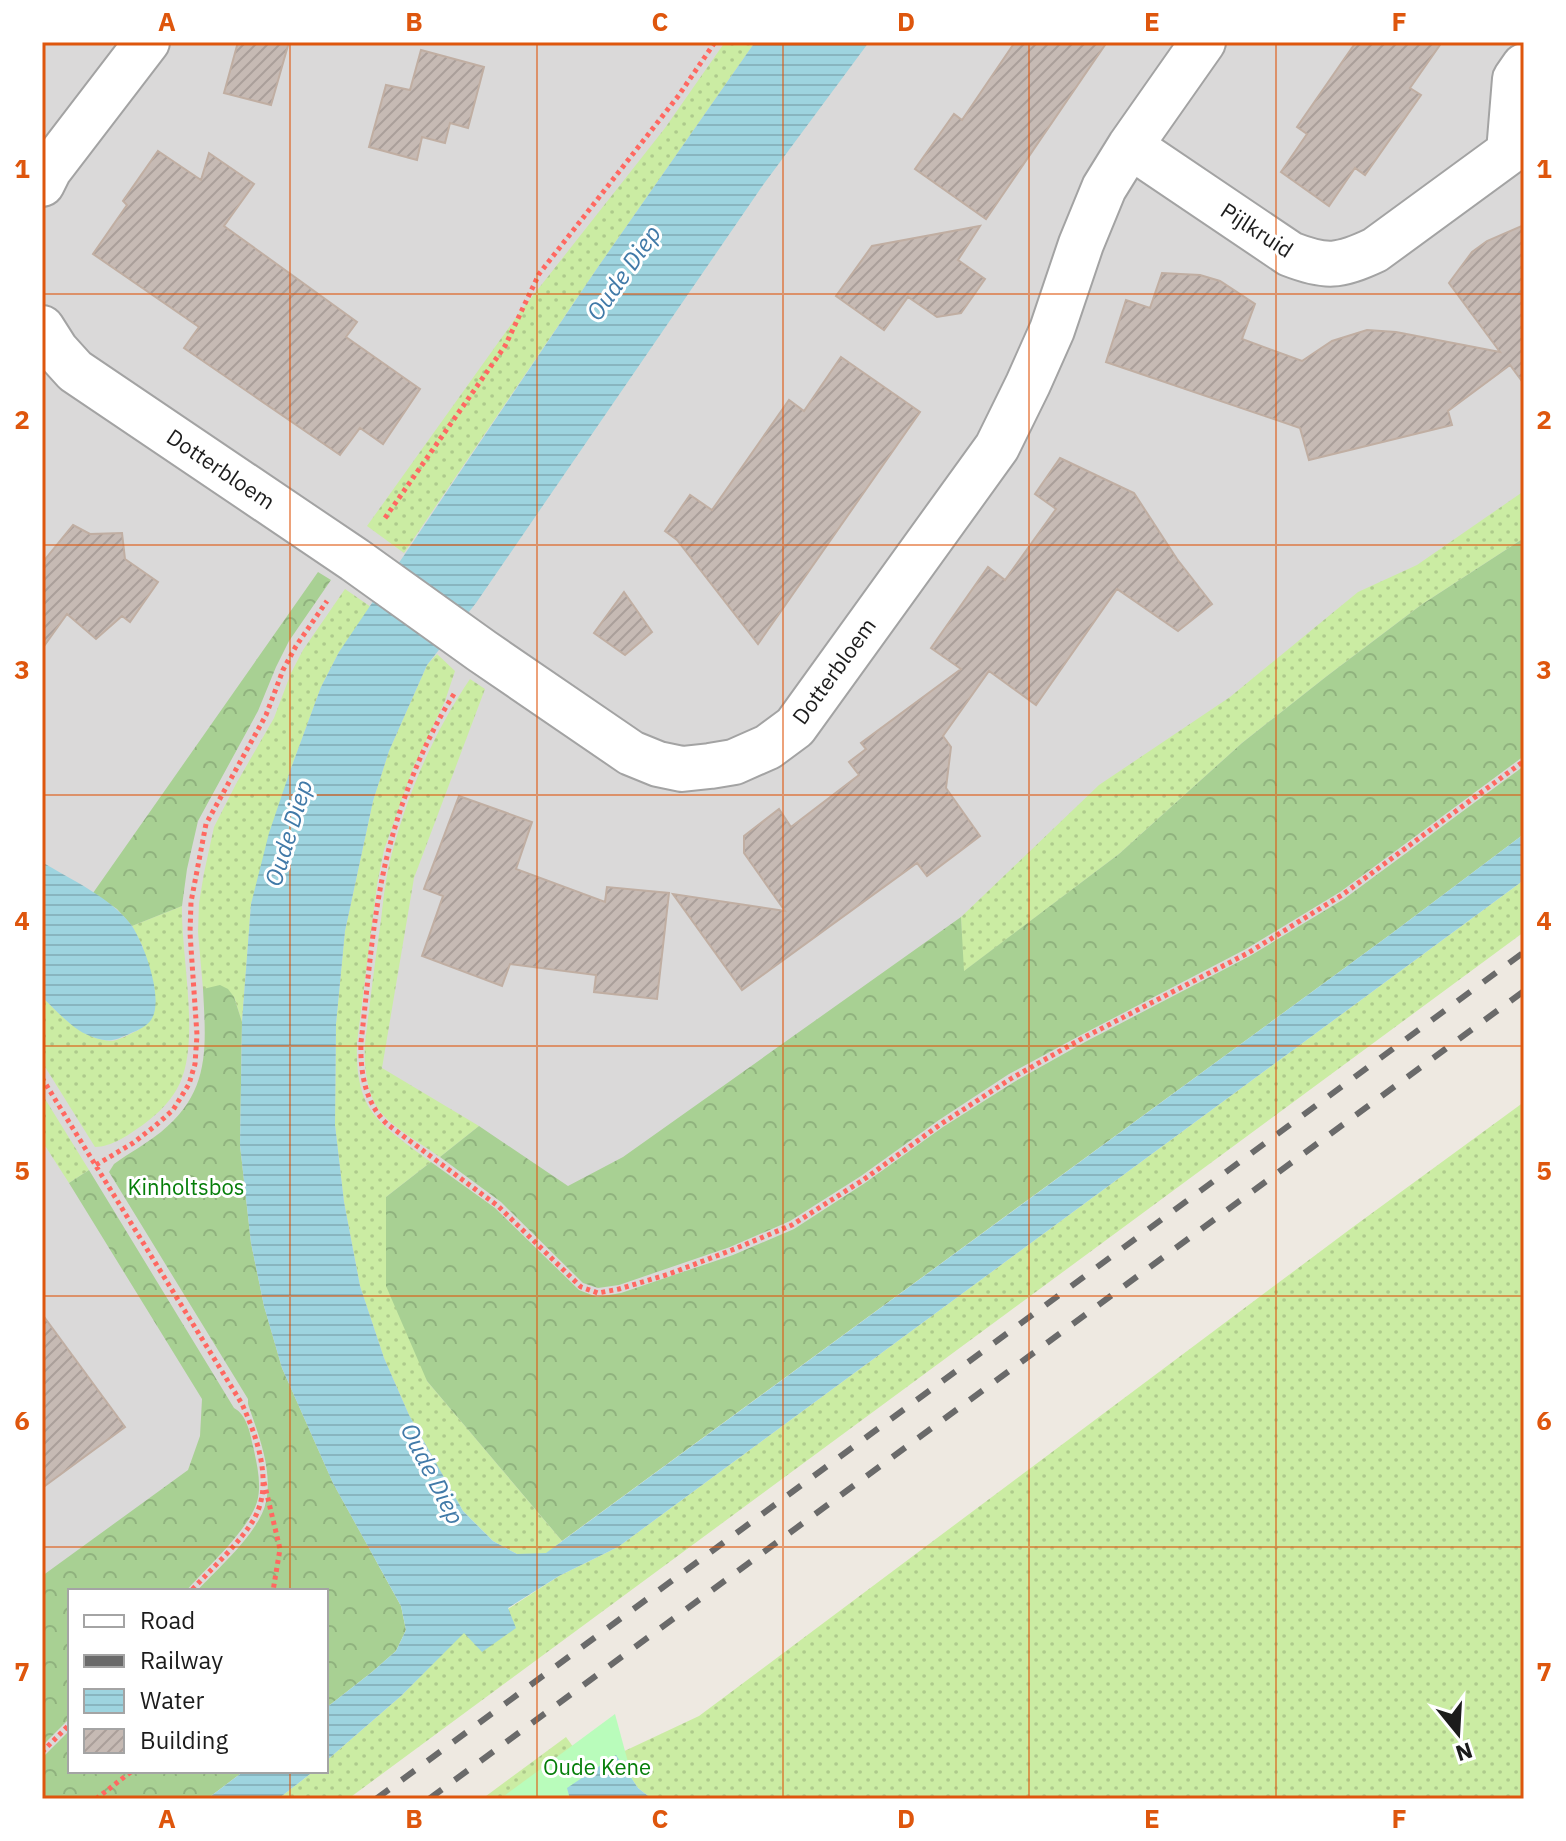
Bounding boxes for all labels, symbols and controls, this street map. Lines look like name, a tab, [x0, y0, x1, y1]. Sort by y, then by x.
text: A	[158, 4, 176, 38]
text: B	[405, 4, 423, 38]
text: C	[652, 4, 669, 38]
text: D	[897, 4, 915, 38]
text: E	[1144, 4, 1160, 38]
text: F	[1391, 4, 1407, 38]
text: 1	[14, 151, 30, 185]
text: 1	[1536, 151, 1552, 185]
street label: Pijlkruid	[1216, 195, 1299, 264]
water label: Oude Diep	[579, 218, 668, 327]
text: 2	[14, 402, 30, 436]
text: 2	[1536, 402, 1552, 436]
street label: Dotterbloem	[161, 422, 281, 515]
street label: Dotterbloem	[785, 612, 882, 730]
text: 3	[14, 652, 30, 686]
text: 3	[1536, 652, 1552, 686]
water label: Oude Diep	[257, 776, 319, 890]
text: 4	[14, 903, 30, 937]
text: 4	[1536, 903, 1552, 937]
text: 5	[14, 1153, 30, 1187]
text: 5	[1536, 1153, 1552, 1187]
park label: Kinholtsbos	[128, 1172, 244, 1201]
text: 6	[14, 1403, 30, 1437]
text: 6	[1536, 1403, 1552, 1437]
water label: Oude Diep	[394, 1417, 472, 1530]
legend	[68, 1589, 328, 1773]
text: Road	[140, 1604, 195, 1636]
text: Railway	[140, 1644, 223, 1676]
text: 7	[14, 1654, 30, 1688]
text: 7	[1536, 1654, 1552, 1688]
text: Water	[140, 1684, 204, 1716]
north arrow	[1418, 1693, 1498, 1773]
text: Building	[140, 1724, 228, 1756]
text: N	[1452, 1736, 1476, 1769]
park label: Oude Kene	[543, 1752, 651, 1781]
text: A	[158, 1801, 176, 1835]
text: B	[405, 1801, 423, 1835]
text: C	[652, 1801, 669, 1835]
text: D	[897, 1801, 915, 1835]
text: E	[1144, 1801, 1160, 1835]
text: F	[1391, 1801, 1407, 1835]

